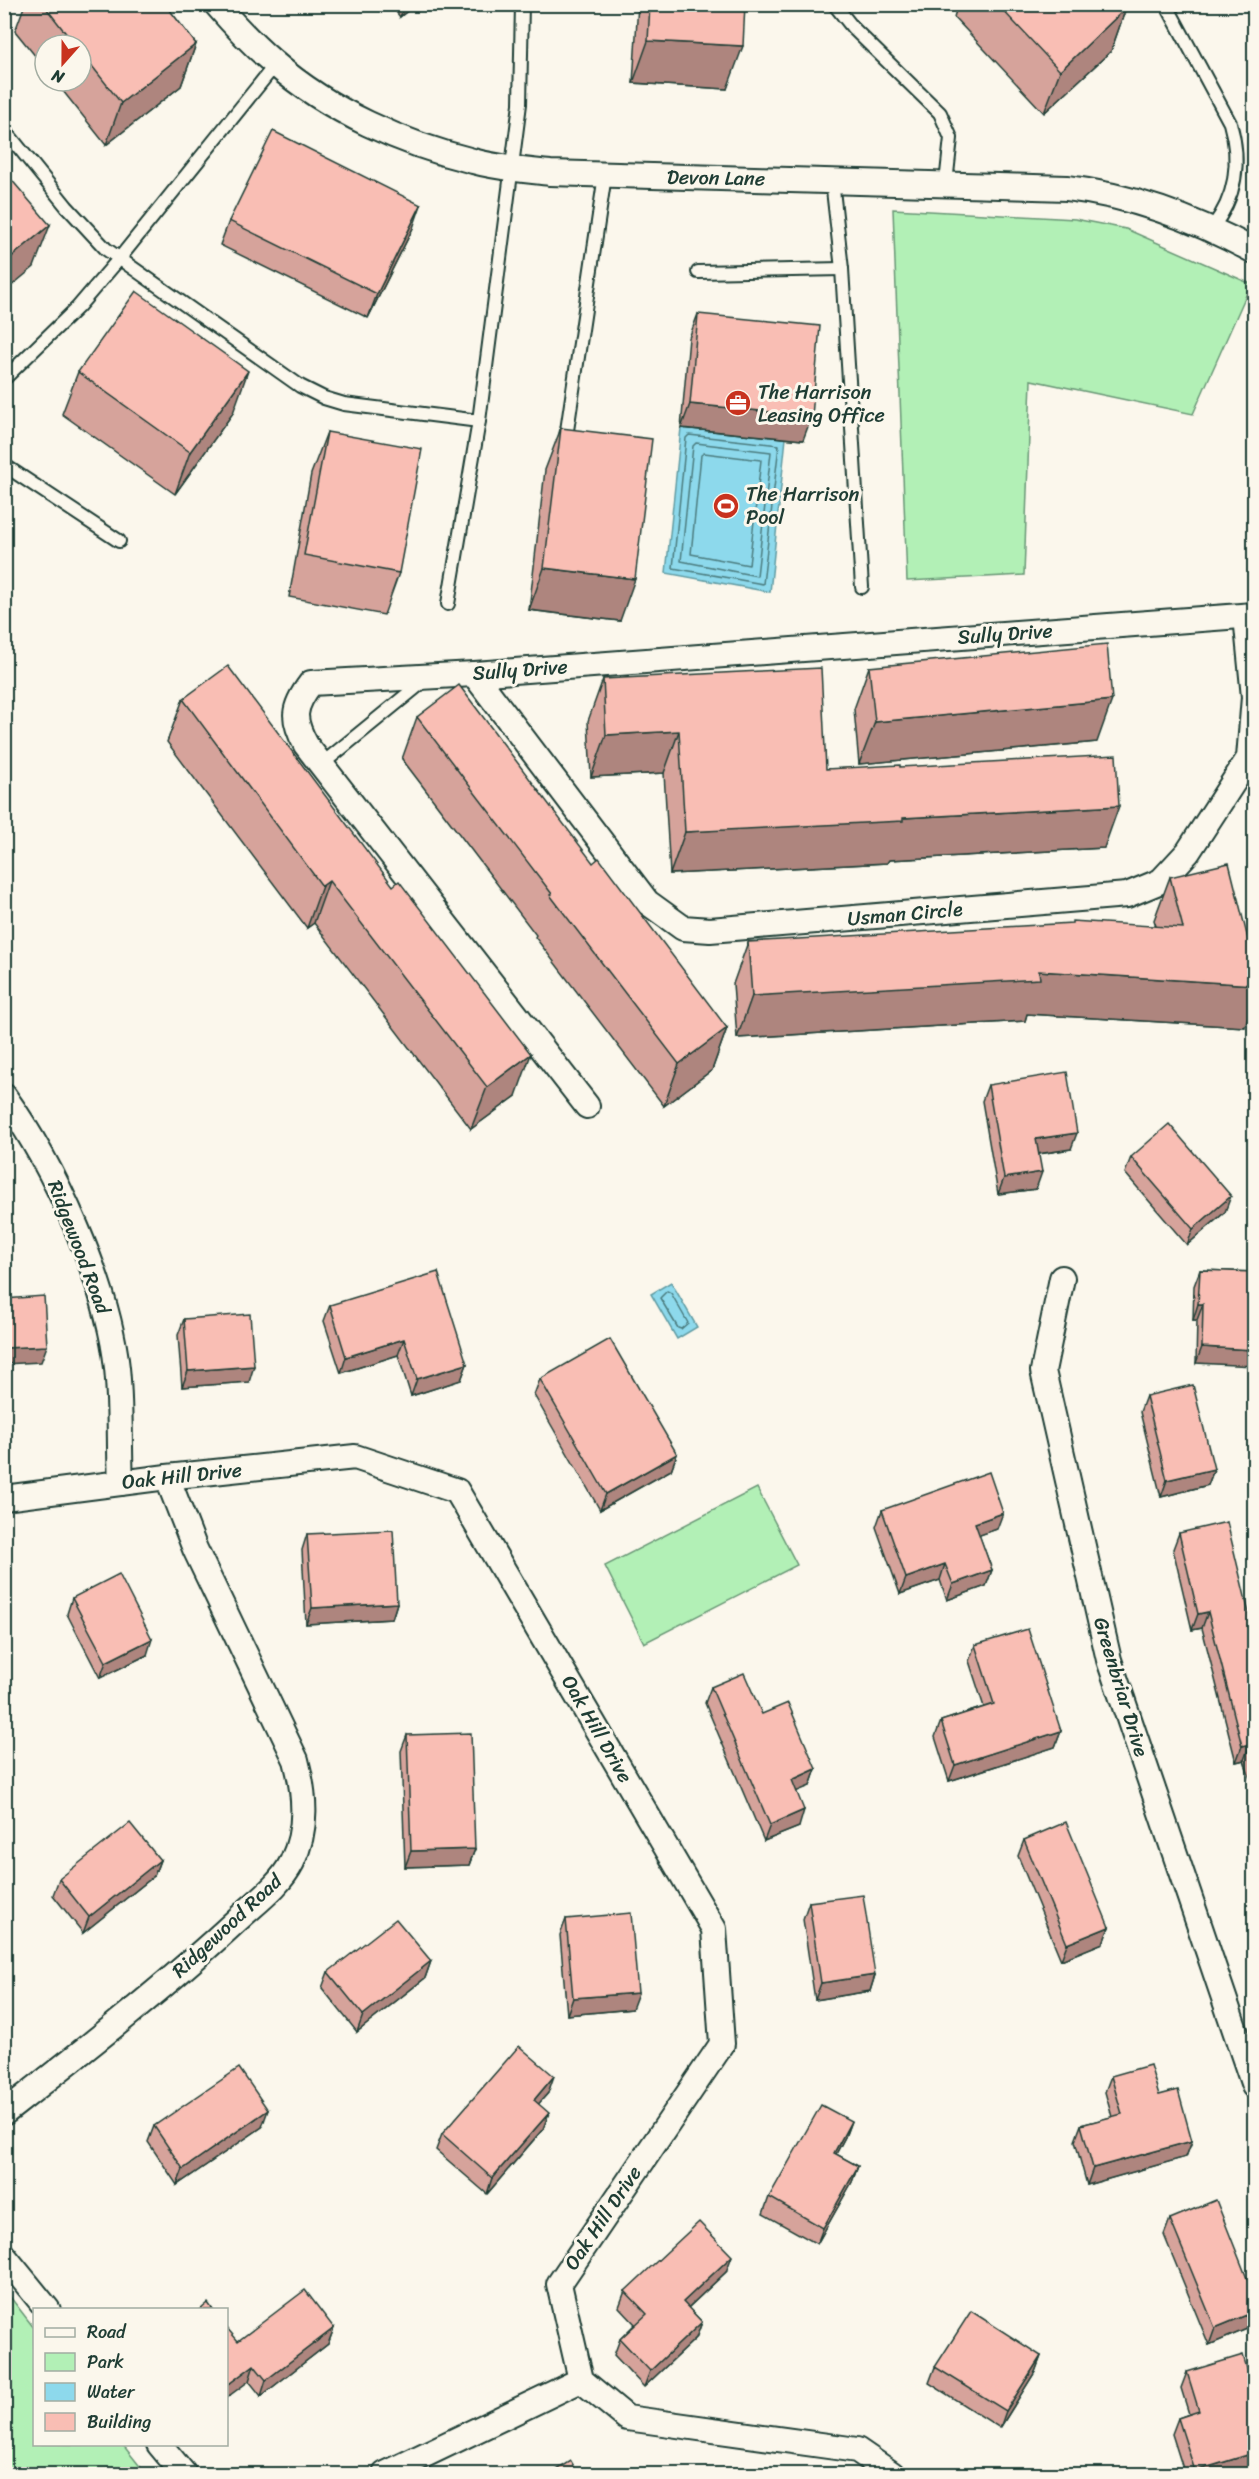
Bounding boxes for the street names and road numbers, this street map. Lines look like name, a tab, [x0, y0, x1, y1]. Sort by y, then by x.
street label: Devon Lane	[667, 160, 765, 196]
street label: Sully Drive	[956, 613, 1054, 655]
street label: Sully Drive	[471, 649, 569, 691]
street label: Usman Circle	[846, 892, 964, 936]
street label: Ridgewood Road	[37, 1175, 121, 1320]
street label: Oak Hill Drive	[120, 1452, 244, 1500]
street label: Greenbriar Drive	[1083, 1613, 1159, 1762]
street label: Oak Hill Drive	[552, 1668, 642, 1790]
street label: Ridgewood Road	[163, 1864, 292, 1987]
street label: Oak Hill Drive	[555, 2158, 651, 2278]

